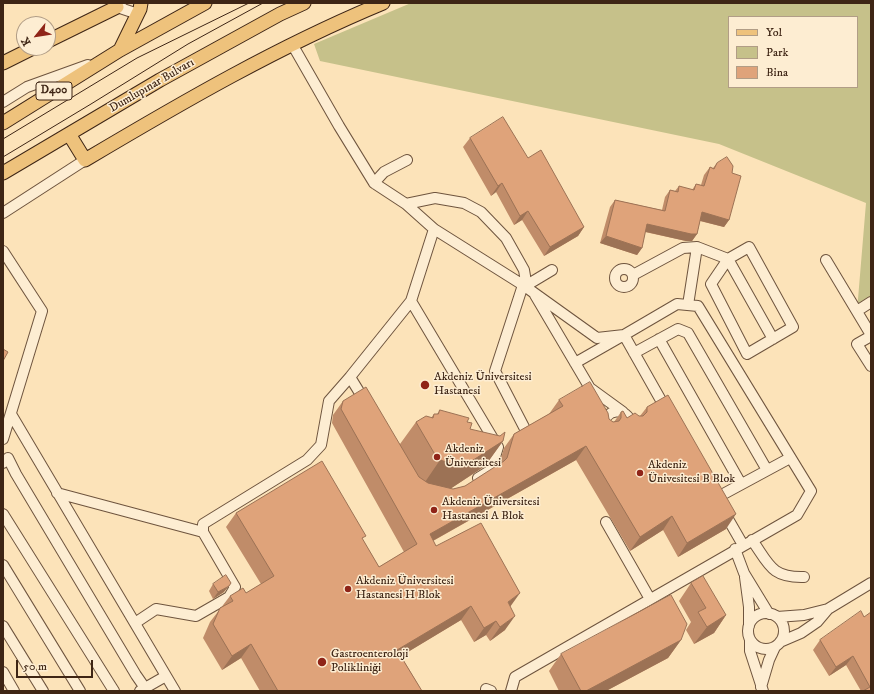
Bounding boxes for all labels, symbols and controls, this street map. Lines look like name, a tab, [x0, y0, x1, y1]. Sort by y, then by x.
north arrow	[16, 16, 56, 56]
legend	[728, 16, 858, 88]
text: Yol	[766, 25, 782, 40]
text: K	[18, 35, 34, 48]
text: Park	[766, 45, 788, 60]
street label: Dumlupınar Bulvarı	[107, 56, 197, 116]
text: Bina	[766, 65, 788, 80]
road number: D400	[36, 82, 72, 100]
place label: Akdeniz Üniversitesi Hastanesi	[434, 371, 532, 399]
marker: Akdeniz Üniversitesi Hastanesi	[419, 379, 431, 391]
place label: Akdeniz Üniversitesi	[445, 443, 501, 471]
marker: Akdeniz Üniversitesi	[432, 452, 442, 462]
place label: Akdeniz Ünivesitesi B Blok	[648, 459, 735, 487]
marker: Akdeniz Ünivesitesi B Blok	[635, 468, 645, 478]
place label: Akdeniz Üniversitesi Hastanesi A Blok	[442, 496, 540, 524]
marker: Akdeniz Üniversitesi Hastanesi A Blok	[429, 505, 439, 515]
place label: Akdeniz Üniversitesi Hastanesi H Blok	[356, 575, 454, 603]
marker: Akdeniz Üniversitesi Hastanesi H Blok	[343, 584, 353, 594]
place label: Gastroenteroloji Polikliniği	[331, 648, 408, 676]
scale bar	[18, 652, 95, 678]
marker: Gastroenteroloji Polikliniği	[316, 656, 328, 668]
text: 50 m	[23, 659, 47, 674]

